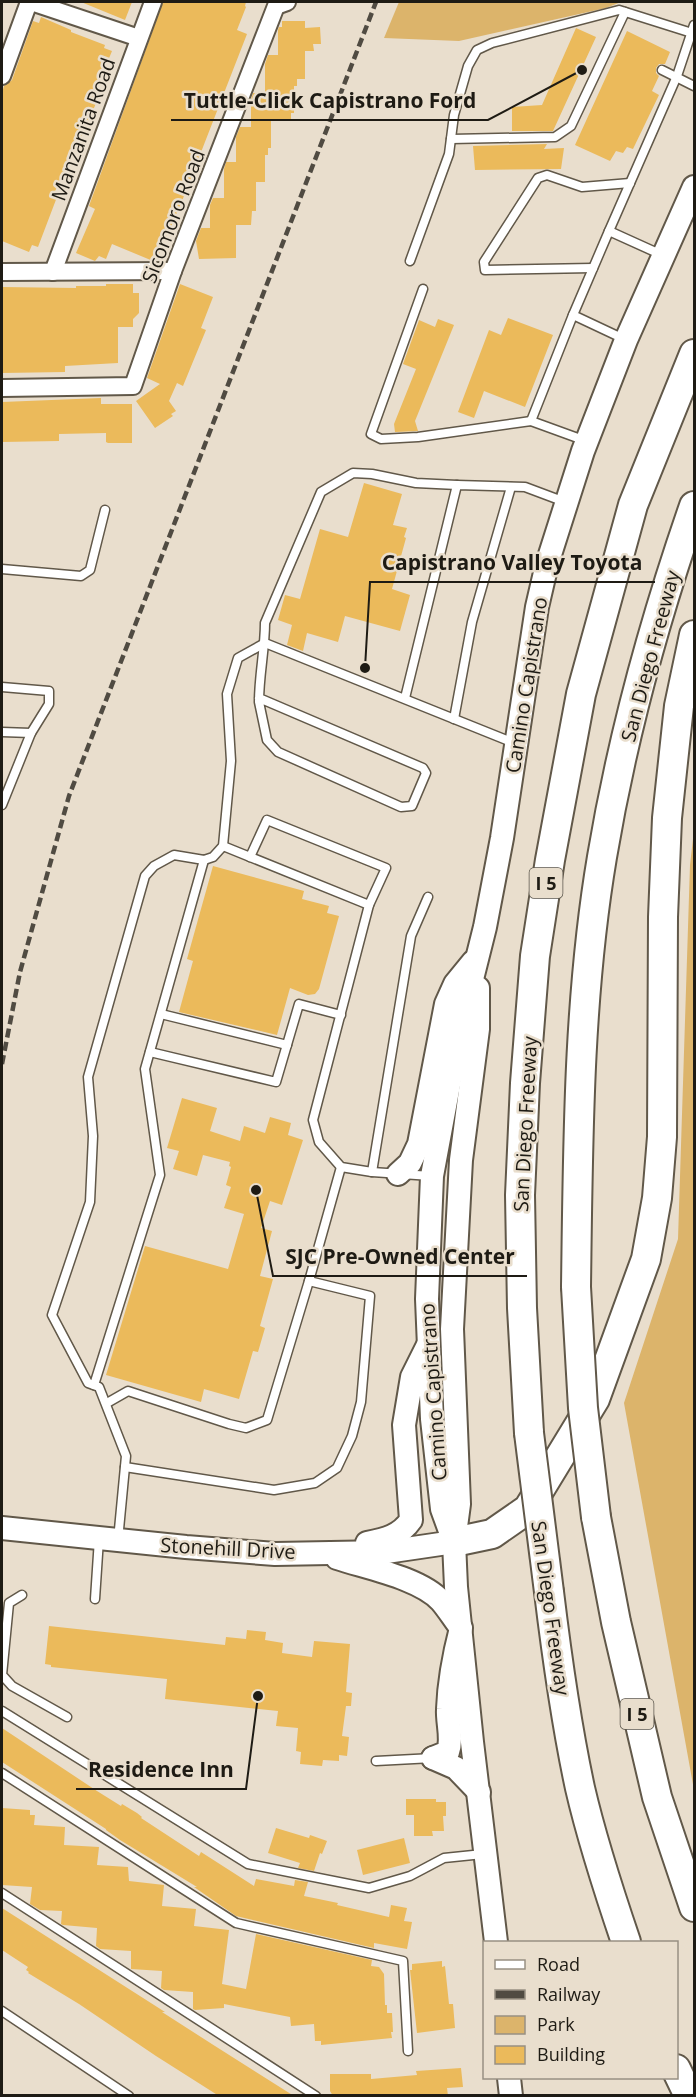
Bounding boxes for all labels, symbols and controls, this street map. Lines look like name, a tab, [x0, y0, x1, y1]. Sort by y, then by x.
street label: Manzanita Road	[45, 54, 121, 204]
callout: Tuttle-Click Capistrano Ford	[171, 81, 488, 120]
text: Tuttle-Click Capistrano Ford	[184, 86, 476, 114]
street label: Sicomoro Road	[135, 145, 211, 287]
callout: Capistrano Valley Toyota	[370, 543, 655, 582]
text: Capistrano Valley Toyota	[382, 548, 642, 576]
street label: San Diego Freeway	[614, 567, 686, 745]
street label: Camino Capistrano	[499, 595, 553, 775]
road number: I 5	[530, 868, 562, 898]
street label: San Diego Freeway	[507, 1034, 543, 1213]
callout: SJC Pre-Owned Center	[273, 1237, 527, 1276]
text: SJC Pre-Owned Center	[285, 1242, 515, 1270]
street label: Camino Capistrano	[413, 1302, 453, 1482]
street label: San Diego Freeway	[525, 1519, 577, 1698]
street label: Stonehill Drive	[160, 1531, 296, 1565]
road number: I 5	[620, 1699, 654, 1729]
callout: Residence Inn	[76, 1750, 246, 1789]
text: Residence Inn	[88, 1755, 234, 1783]
legend	[483, 1941, 678, 2079]
text: Road	[537, 1952, 580, 1976]
text: Railway	[537, 1982, 601, 2006]
text: Park	[537, 2012, 575, 2036]
text: Building	[537, 2042, 605, 2066]

